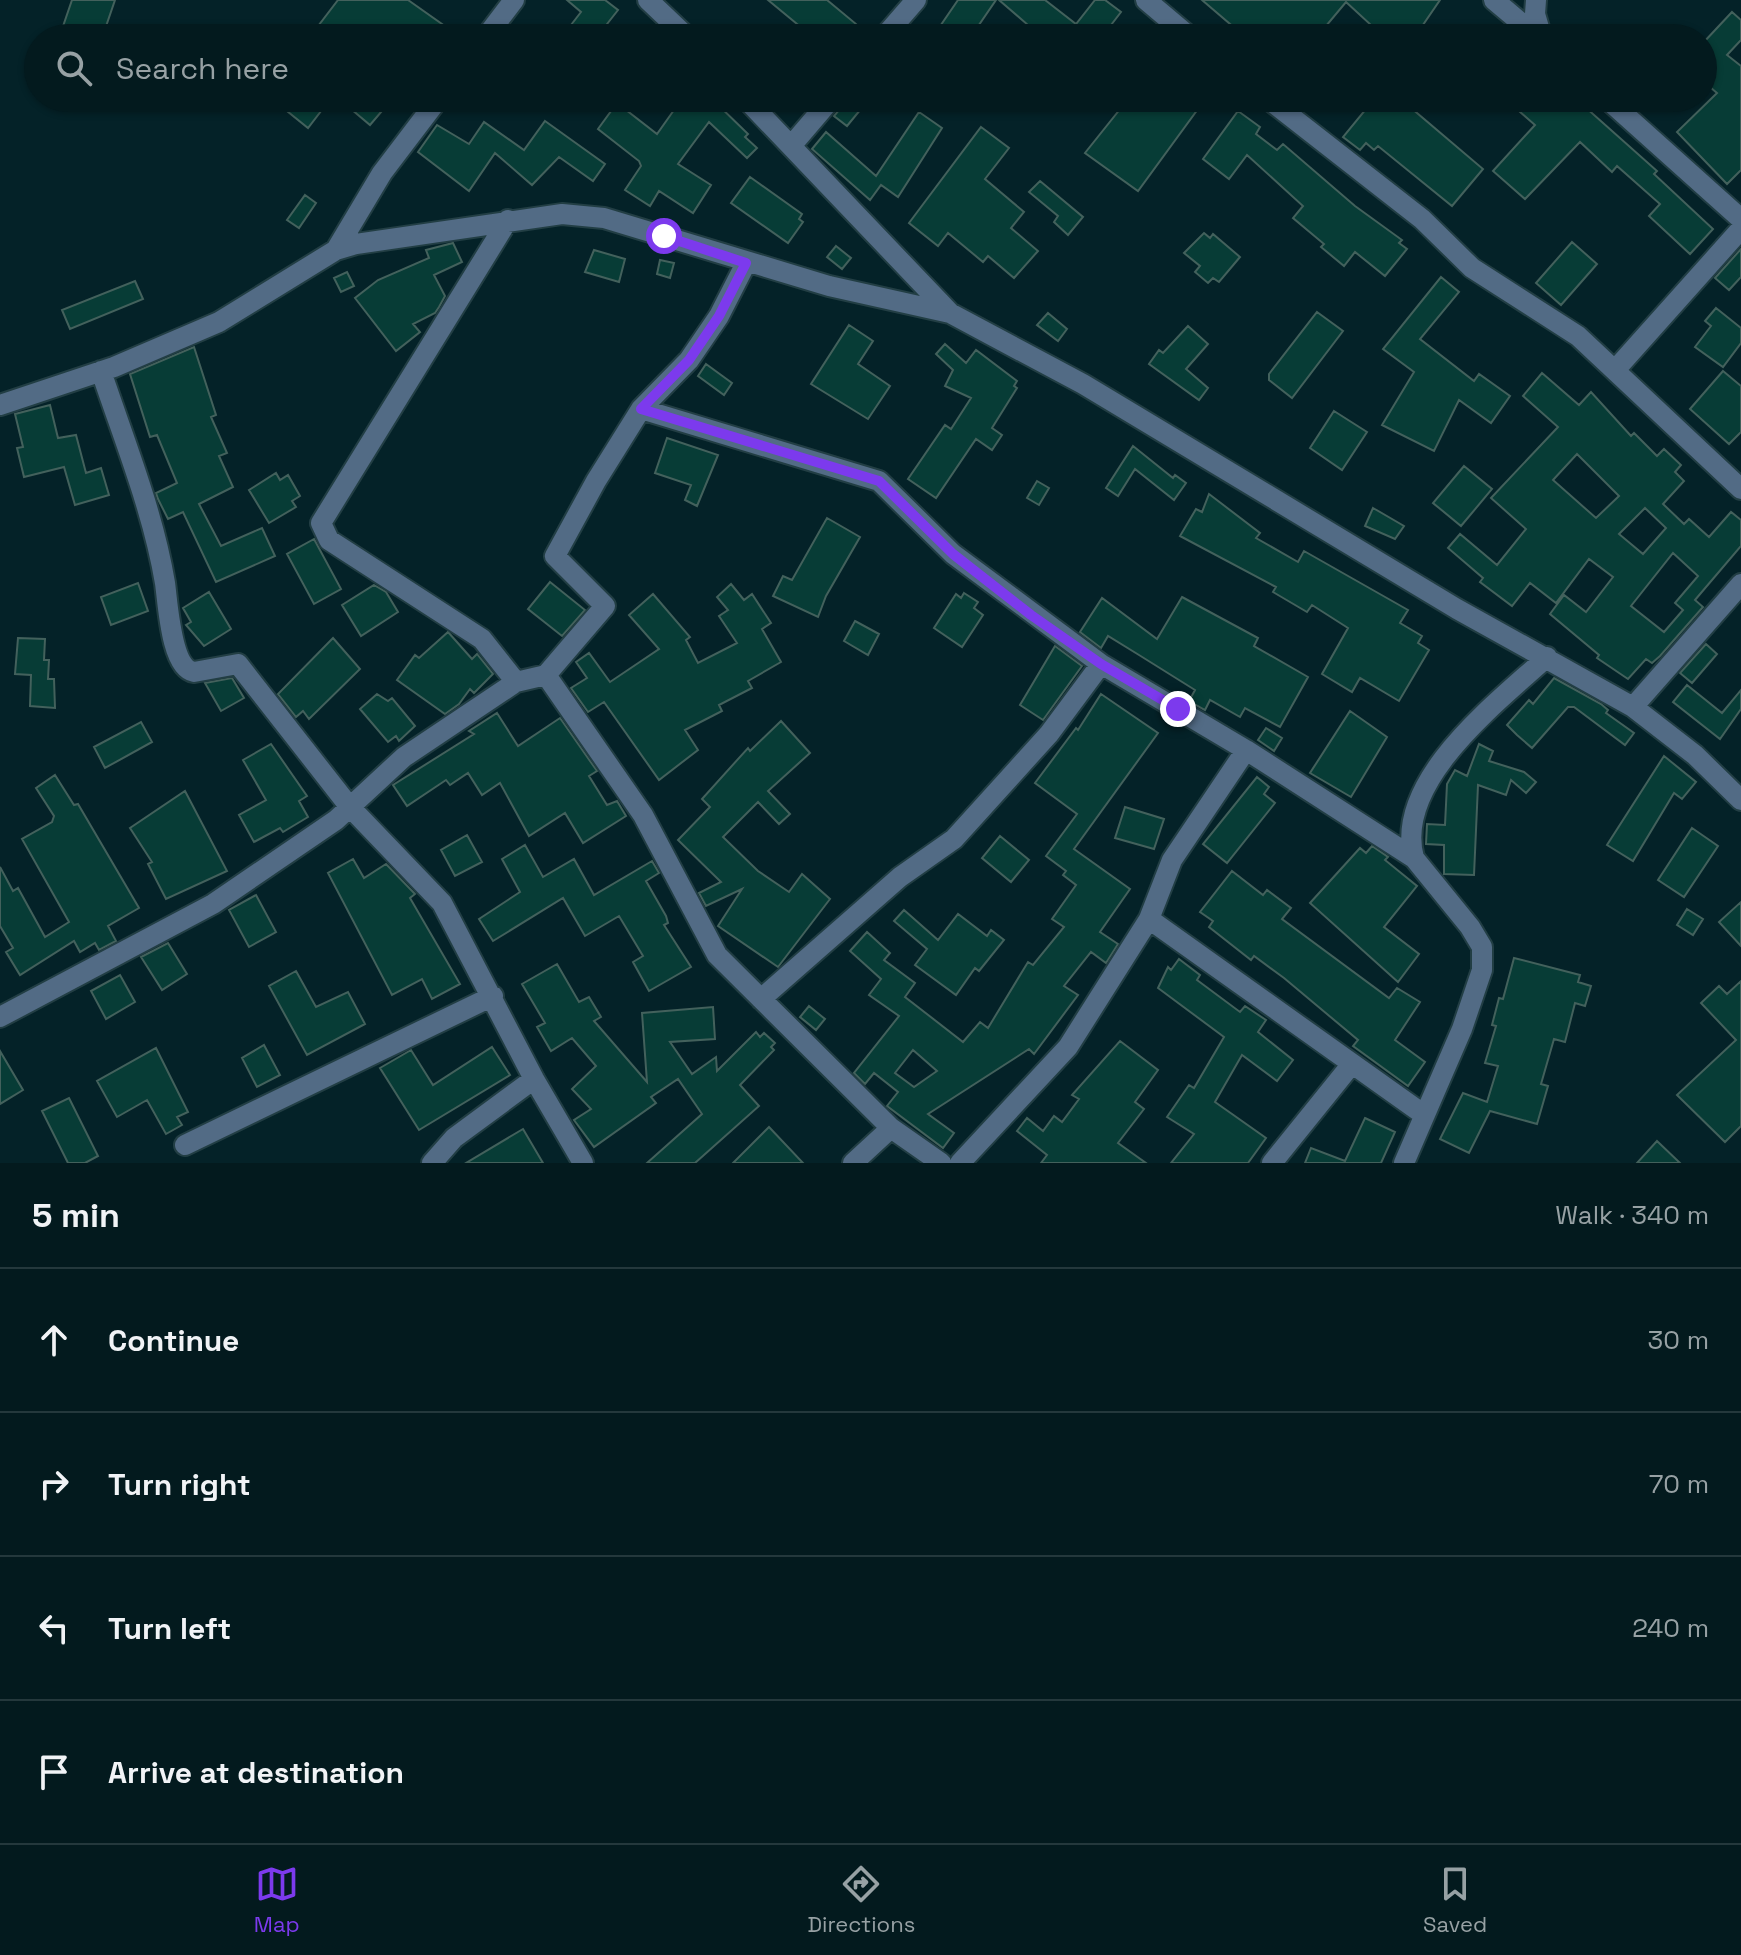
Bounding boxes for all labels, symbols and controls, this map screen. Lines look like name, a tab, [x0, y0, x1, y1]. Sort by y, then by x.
search box	[24, 24, 1717, 112]
icon: search	[52, 46, 96, 90]
text: Search here	[116, 49, 289, 88]
route start	[646, 218, 682, 254]
route end	[1160, 691, 1196, 727]
text: 5 min	[32, 1194, 120, 1237]
text: Walk · 340 m	[1555, 1198, 1709, 1232]
icon: ahead	[32, 1318, 76, 1362]
text: Continue	[108, 1321, 239, 1360]
text: 30 m	[1648, 1323, 1709, 1357]
icon: right	[32, 1462, 76, 1506]
text: Turn right	[108, 1465, 251, 1504]
text: 70 m	[1649, 1467, 1709, 1501]
icon: left	[32, 1606, 76, 1650]
text: Turn left	[108, 1609, 231, 1648]
text: 240 m	[1632, 1611, 1709, 1645]
icon: arrive	[32, 1750, 76, 1794]
text: Arrive at destination	[108, 1753, 404, 1792]
tab: Map	[254, 1862, 300, 1938]
tab: Directions	[807, 1862, 915, 1938]
tab: Saved	[1423, 1862, 1487, 1938]

